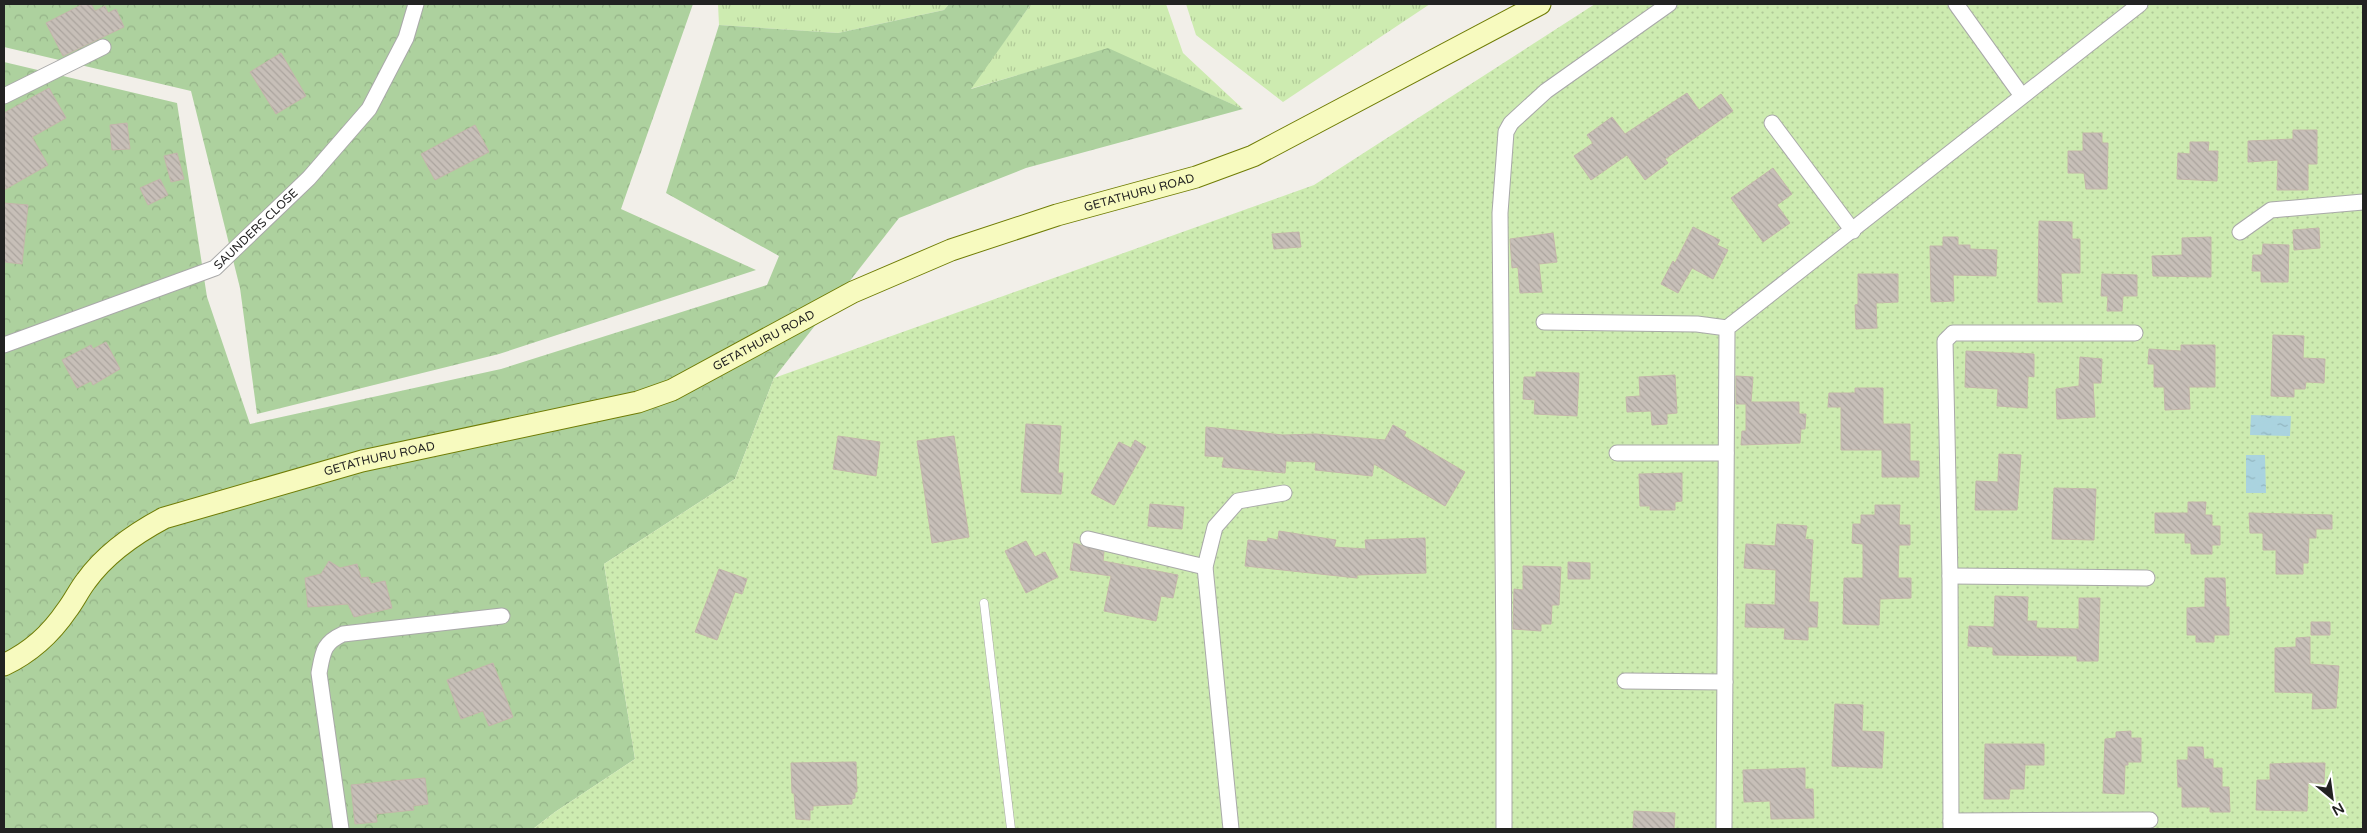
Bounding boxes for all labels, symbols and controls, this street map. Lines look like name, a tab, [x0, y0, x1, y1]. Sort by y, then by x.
street label: GETATHURU ROAD	[1082, 171, 1196, 214]
street label: SAUNDERS CLOSE	[211, 185, 301, 272]
street label: GETATHURU ROAD	[710, 307, 817, 374]
street label: GETATHURU ROAD	[322, 439, 436, 479]
north arrow	[2307, 773, 2357, 823]
text: N	[2329, 799, 2347, 819]

